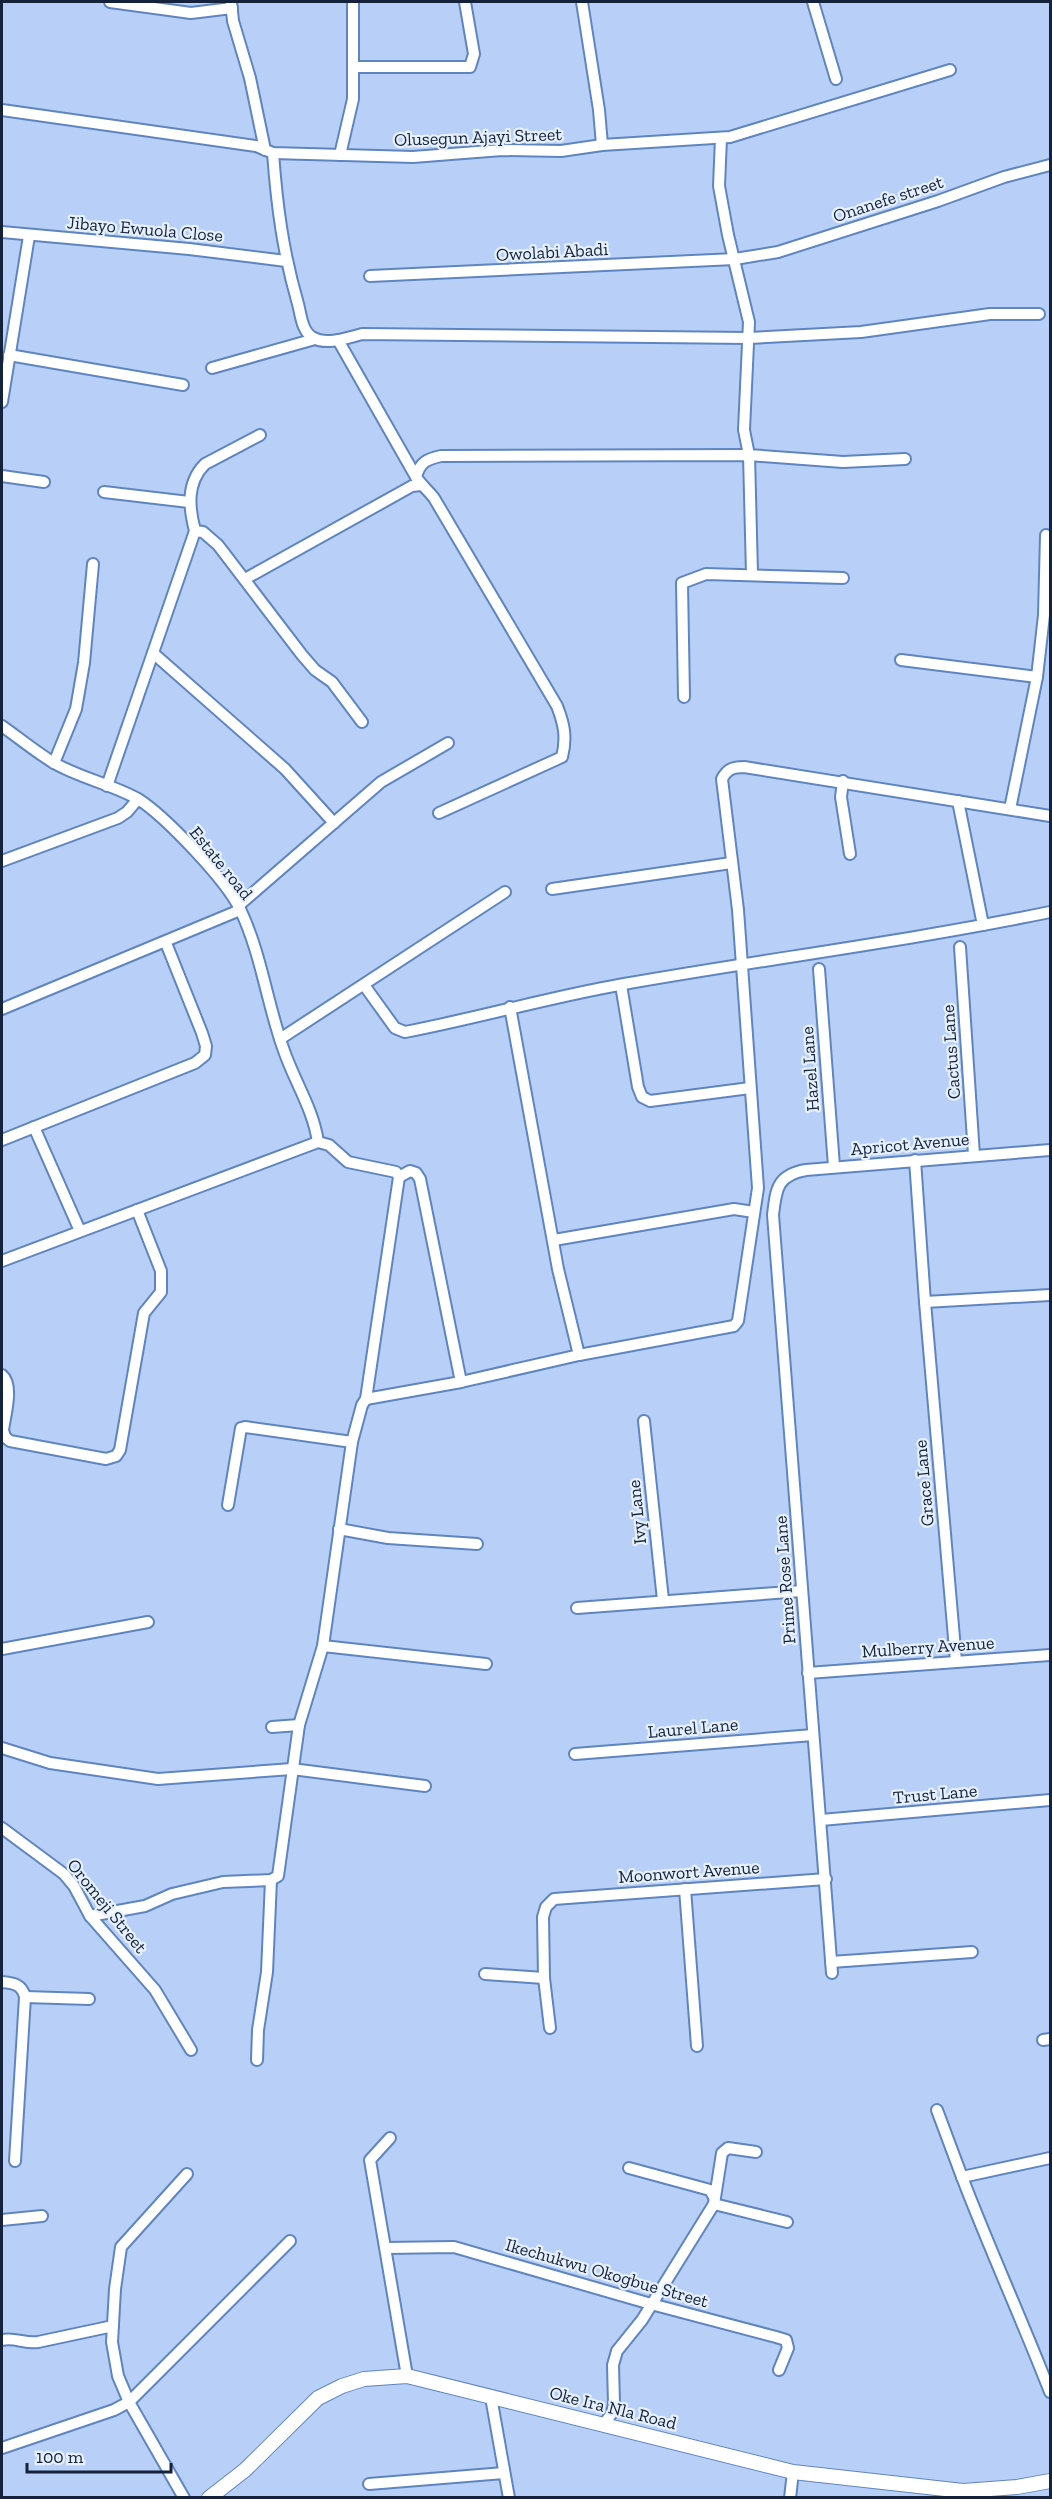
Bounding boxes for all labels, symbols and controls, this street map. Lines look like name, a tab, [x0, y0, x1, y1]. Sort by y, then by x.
street label: Olusegun Ajayi Street	[394, 123, 563, 151]
street label: Onanefe street	[830, 171, 946, 227]
street label: Jibayo Ewuola Close	[66, 211, 224, 247]
street label: Owolabi Abadi	[495, 238, 609, 266]
street label: Estate road	[185, 822, 257, 904]
street label: Cactus Lane	[937, 1004, 965, 1100]
street label: Hazel Lane	[796, 1026, 824, 1112]
street label: Apricot Avenue	[850, 1128, 970, 1160]
street label: Grace Lane	[909, 1439, 939, 1527]
street label: Ivy Lane	[623, 1479, 651, 1545]
street label: Prime Rose Lane	[770, 1515, 800, 1645]
street label: Mulberry Avenue	[861, 1631, 995, 1663]
street label: Laurel Lane	[647, 1713, 739, 1743]
street label: Trust Lane	[892, 1779, 978, 1809]
street label: Oromeji Street	[62, 1854, 152, 1958]
street label: Moonwort Avenue	[618, 1856, 760, 1888]
street label: Ikechukwu Okogbue Street	[503, 2233, 711, 2313]
street label: Oke Ira Nla Road	[547, 2382, 679, 2434]
scale bar	[27, 2436, 171, 2474]
text: 100 m	[36, 2446, 84, 2468]

